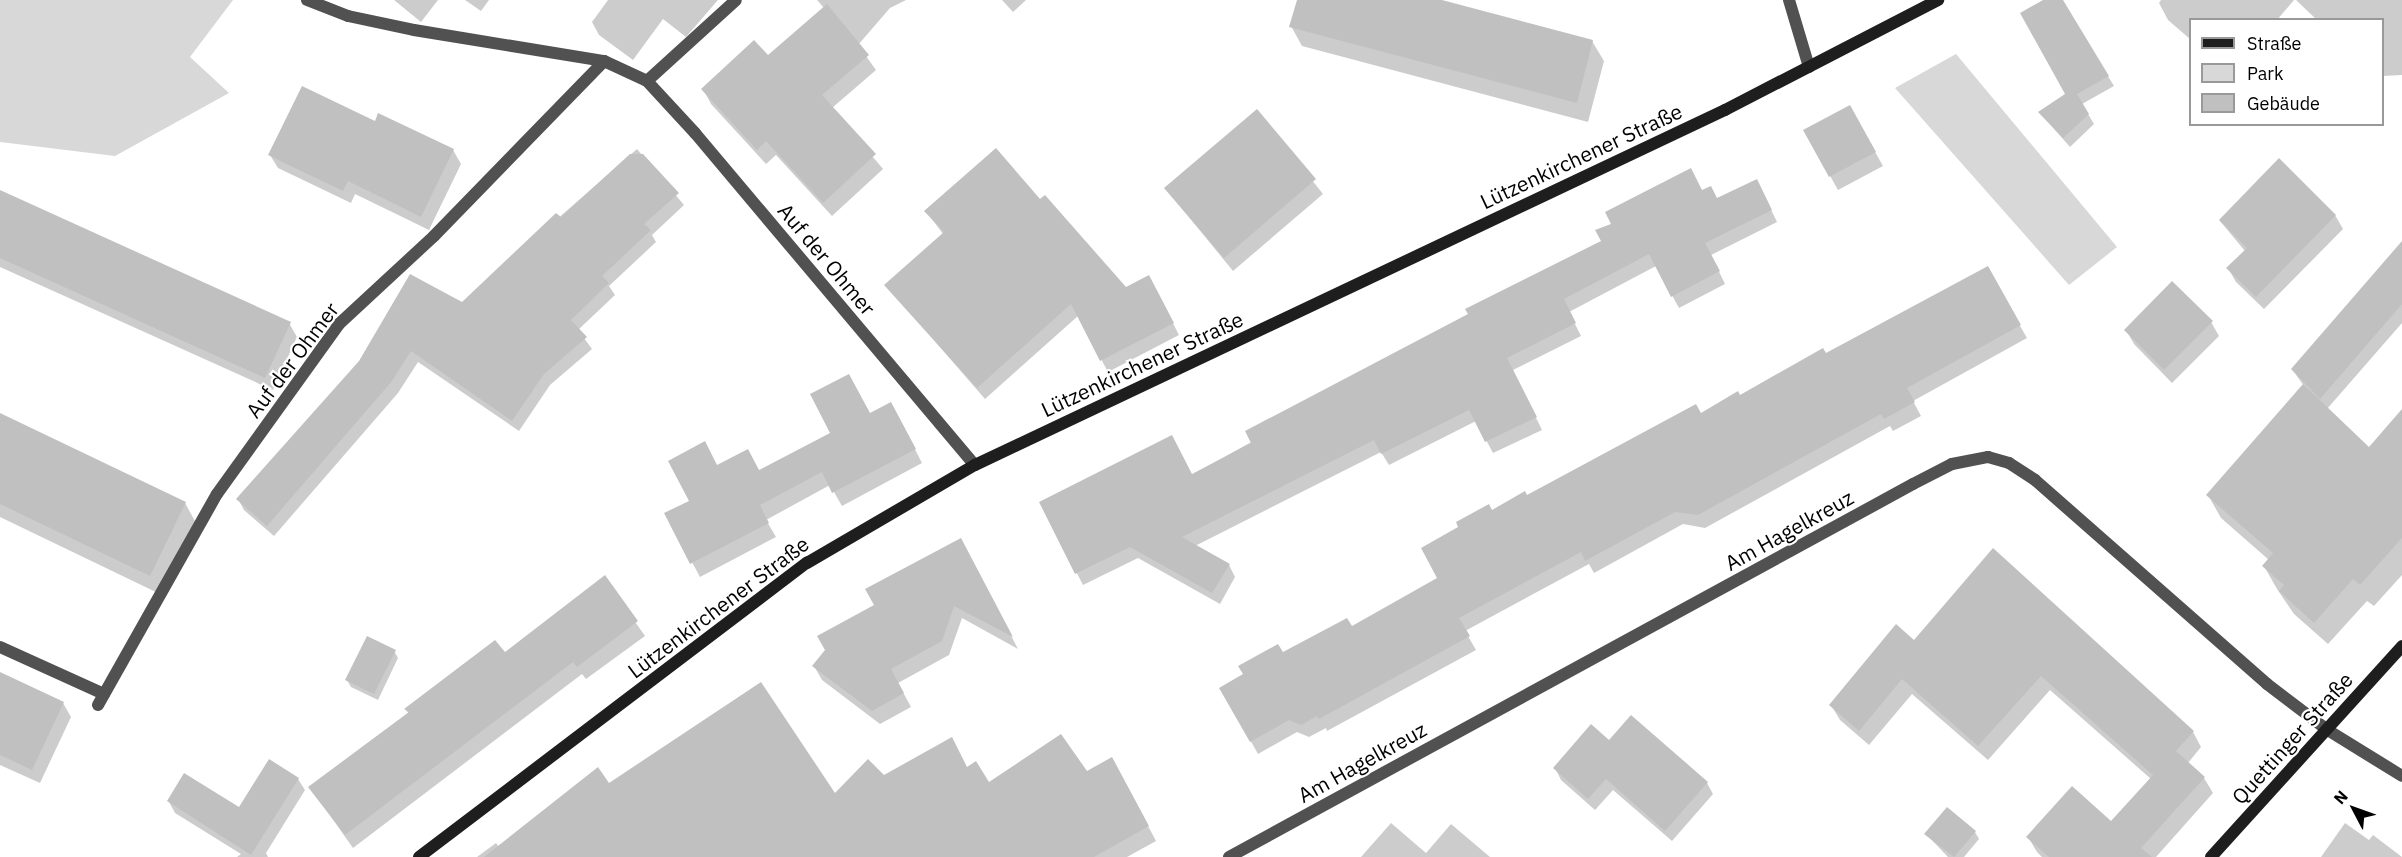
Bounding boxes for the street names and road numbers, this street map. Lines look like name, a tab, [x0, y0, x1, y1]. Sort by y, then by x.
street label: Lützenkirchener Straße	[1476, 98, 1686, 214]
street label: Auf der Ohmer	[773, 198, 881, 320]
street label: Auf der Ohmer	[240, 297, 344, 423]
street label: Lützenkirchener Straße	[1037, 306, 1247, 422]
street label: Am Hagelkreuz	[1720, 484, 1858, 576]
street label: Lützenkirchener Straße	[623, 531, 813, 683]
street label: Quettinger Straße	[2226, 667, 2358, 809]
street label: Am Hagelkreuz	[1293, 716, 1431, 808]

